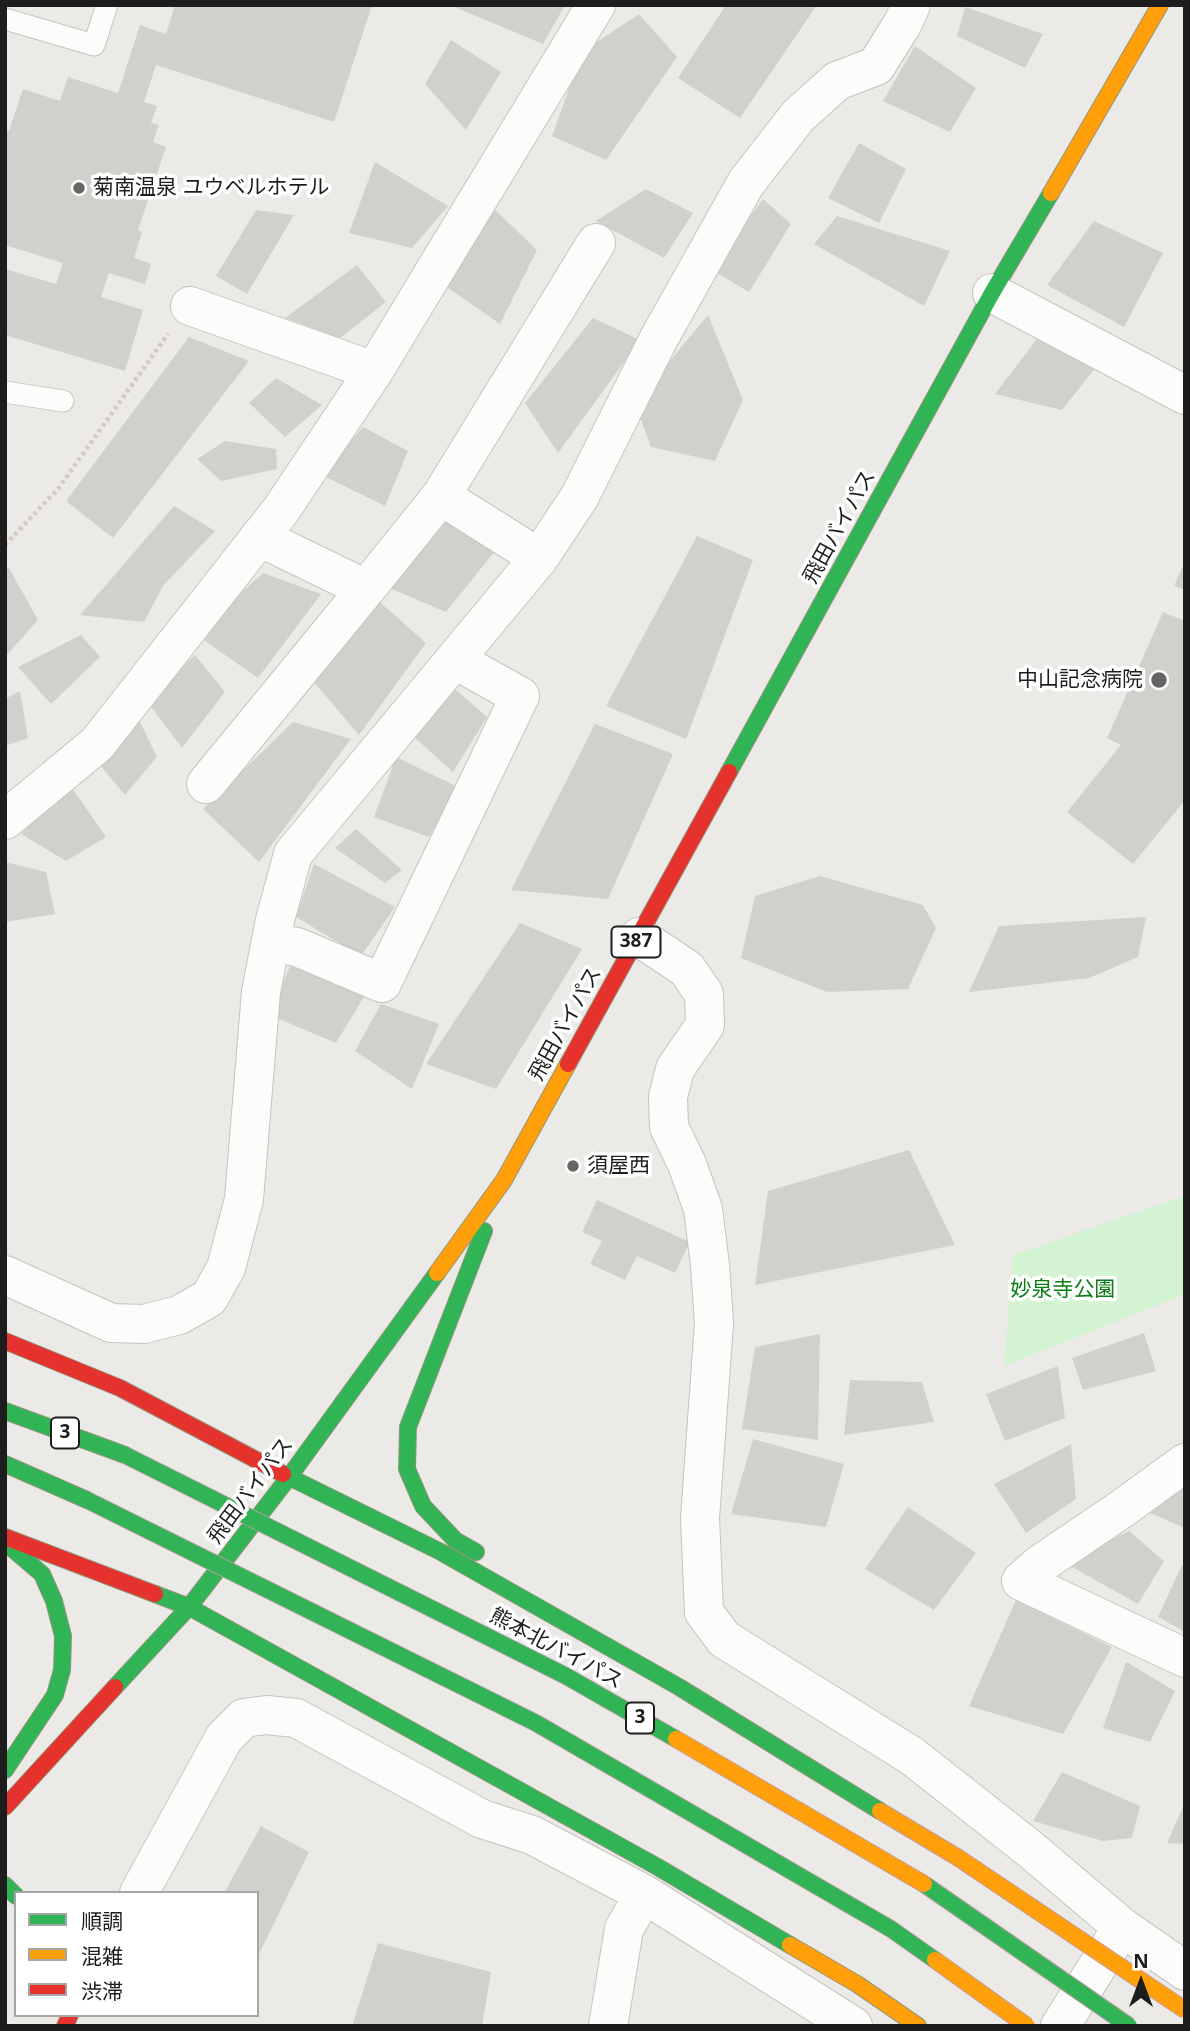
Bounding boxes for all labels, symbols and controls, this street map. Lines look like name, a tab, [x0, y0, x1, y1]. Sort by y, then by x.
place label: 菊南温泉 ユウベルホテル	[93, 175, 329, 201]
marker: 菊南温泉 ユウベルホテル	[71, 180, 87, 196]
street label: 飛田バイパス	[798, 466, 882, 588]
place label: 中山記念病院	[1017, 667, 1143, 693]
marker: 中山記念病院	[1149, 670, 1169, 690]
road number: 387	[612, 926, 660, 958]
street label: 飛田バイパス	[524, 963, 608, 1085]
place label: 須屋西	[587, 1153, 650, 1179]
marker: 須屋西	[565, 1158, 581, 1174]
park label: 妙泉寺公園	[1011, 1277, 1115, 1303]
road number: 3	[51, 1418, 79, 1448]
street label: 飛田バイパス	[203, 1433, 299, 1549]
street label: 熊本北バイパス	[485, 1603, 627, 1695]
road number: 3	[626, 1702, 654, 1734]
legend	[14, 1891, 259, 2017]
text: 順調	[81, 1907, 123, 1935]
text: 混雑	[81, 1942, 123, 1970]
north arrow	[1106, 1947, 1176, 2017]
text: N	[1133, 1948, 1149, 1974]
text: 渋滞	[81, 1977, 123, 2005]

